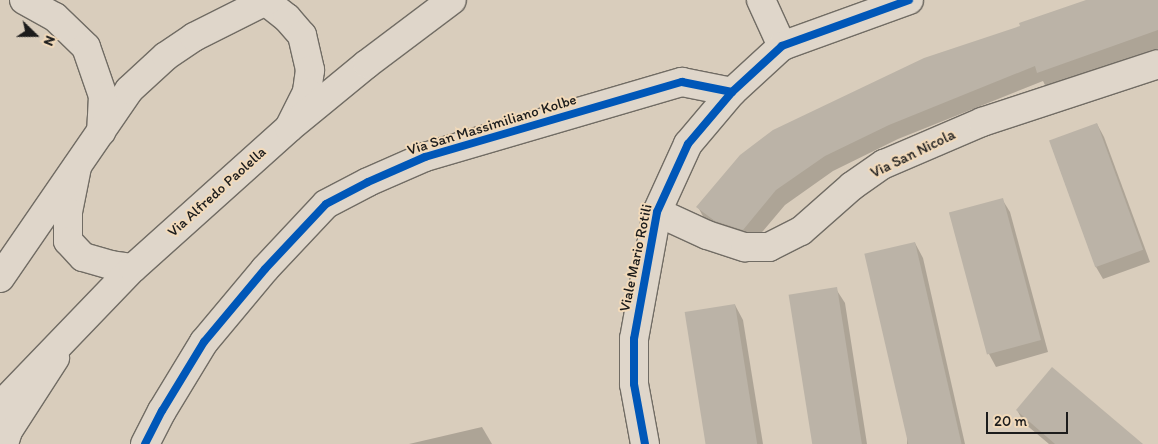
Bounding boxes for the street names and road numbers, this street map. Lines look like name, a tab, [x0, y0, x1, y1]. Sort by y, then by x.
street label: Via San Massimiliano Kolbe	[405, 91, 579, 159]
street label: Via San Nicola	[868, 126, 958, 182]
street label: Via Alfredo Paolella	[164, 143, 270, 241]
street label: Viale Mario Rotili	[616, 203, 656, 313]

